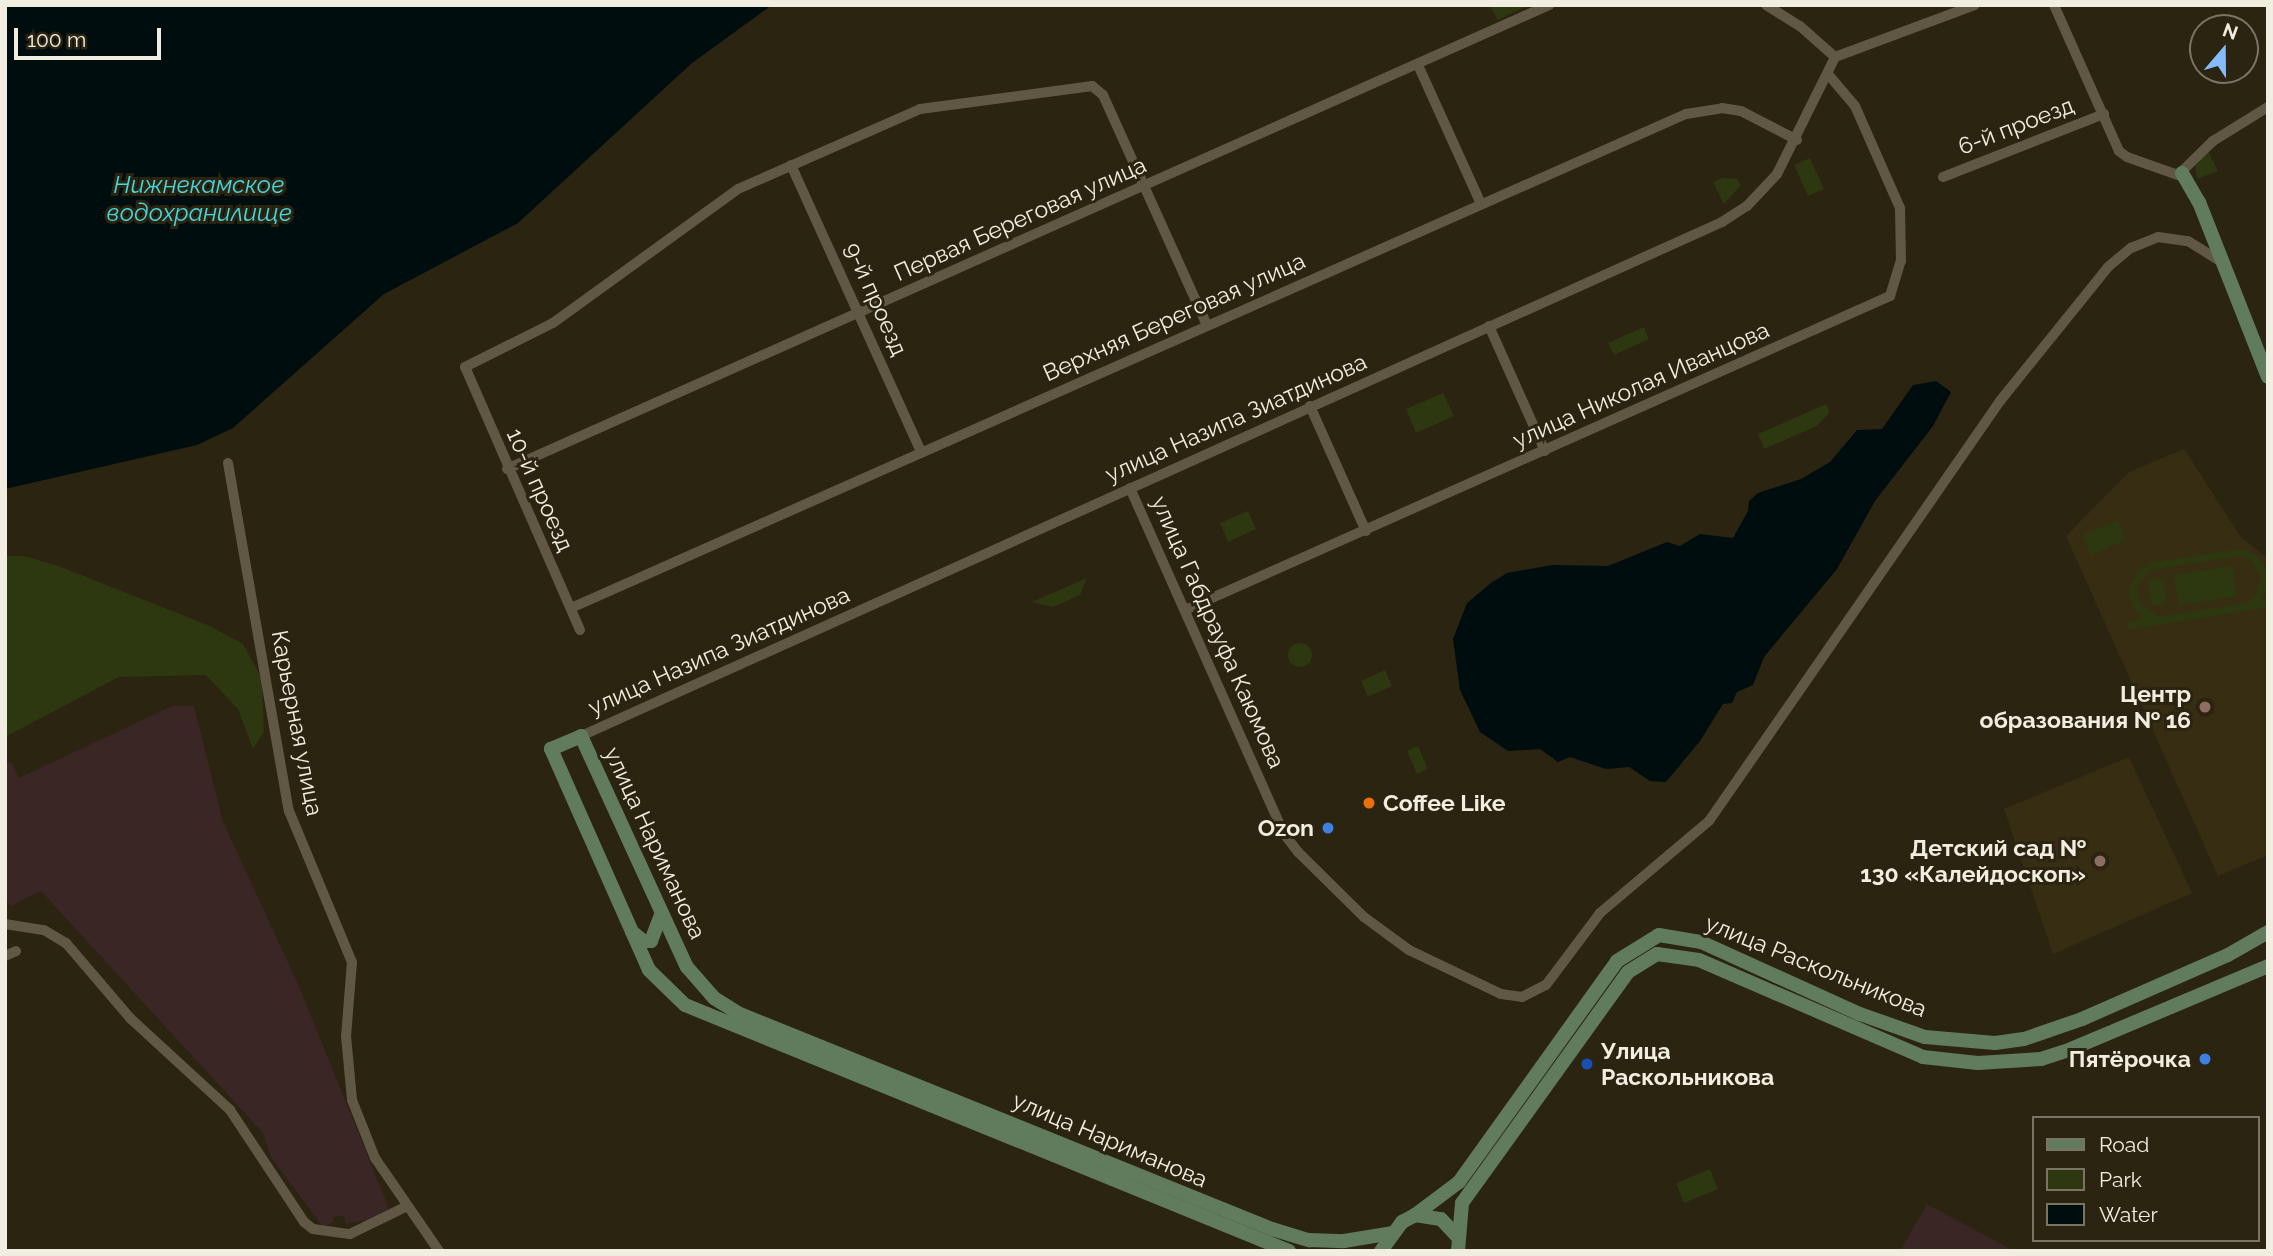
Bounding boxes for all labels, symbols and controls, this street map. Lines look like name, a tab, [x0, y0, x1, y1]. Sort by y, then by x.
scale bar	[18, 14, 164, 58]
north arrow	[2189, 14, 2259, 84]
text: N	[2220, 18, 2241, 44]
text: 100 m	[27, 27, 86, 52]
street label: 6-й проезд	[1954, 91, 2078, 161]
street label: Первая Береговая улица	[889, 151, 1151, 287]
water label: Нижнекамское водохранилище	[106, 171, 292, 227]
street label: 9-й проезд	[839, 238, 913, 360]
street label: Верхняя Береговая улица	[1038, 247, 1310, 387]
street label: улица Николая Иванцова	[1509, 316, 1773, 454]
street label: улица Назипа Зиатдинова	[1101, 348, 1371, 488]
street label: 10-й проезд	[501, 424, 579, 556]
street label: улица Габдрауфа Каюмова	[1145, 492, 1291, 772]
street label: улица Назипа Зиатдинова	[584, 581, 854, 721]
street label: Карьерная улица	[265, 628, 329, 818]
place label: Центр образования № 16	[1980, 680, 2191, 734]
marker: Центр образования № 16	[2197, 699, 2213, 715]
street label: улица Нариманова	[598, 743, 712, 943]
place label: Coffee Like	[1383, 789, 1506, 817]
marker: Coffee Like	[1361, 795, 1377, 811]
place label: Ozon	[1258, 814, 1314, 842]
marker: Ozon	[1320, 820, 1336, 836]
place label: Детский сад № 130 «Калейдоскоп»	[1860, 834, 2086, 888]
marker: Детский сад № 130 «Калейдоскоп»	[2092, 853, 2108, 869]
street label: улица Раскольникова	[1701, 909, 1931, 1023]
place label: Улица Раскольникова	[1601, 1037, 1774, 1091]
place label: Пятёрочка	[2069, 1045, 2191, 1073]
marker: Пятёрочка	[2197, 1051, 2213, 1067]
marker: Улица Раскольникова	[1579, 1056, 1595, 1072]
street label: улица Нариманова	[1009, 1087, 1211, 1193]
legend	[2032, 1116, 2259, 1242]
text: Road	[2099, 1132, 2149, 1157]
text: Park	[2099, 1167, 2142, 1192]
text: Water	[2099, 1202, 2158, 1227]

